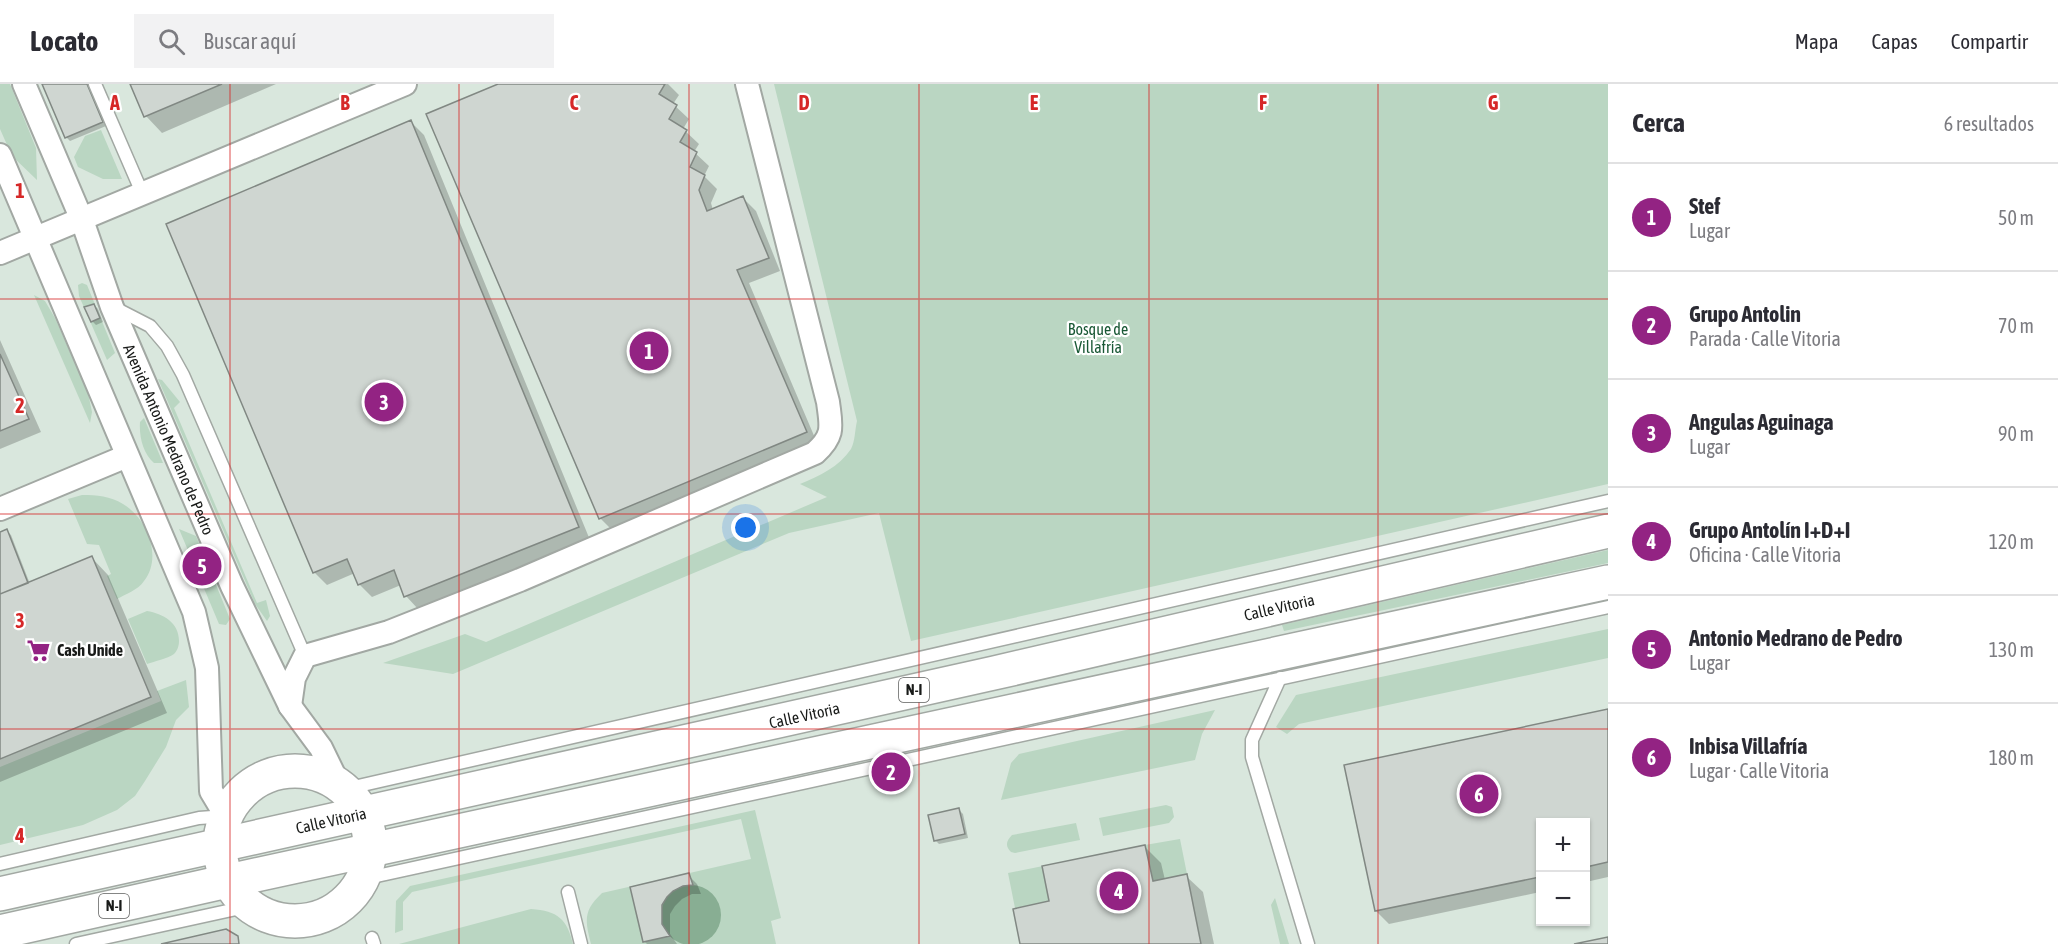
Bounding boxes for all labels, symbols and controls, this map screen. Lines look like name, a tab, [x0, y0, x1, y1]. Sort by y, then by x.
search box	[134, 14, 554, 68]
text: Locato	[30, 25, 98, 57]
icon: search	[155, 25, 188, 58]
text: Buscar aquí	[203, 28, 296, 54]
text: Mapa	[1795, 29, 1838, 53]
text: Capas	[1871, 29, 1918, 53]
text: Compartir	[1951, 29, 2028, 53]
text: A	[109, 91, 120, 114]
text: B	[340, 91, 350, 114]
text: C	[570, 91, 579, 114]
text: D	[798, 91, 810, 114]
text: E	[1030, 91, 1039, 114]
text: F	[1259, 91, 1267, 114]
text: G	[1488, 91, 1499, 114]
text: Cerca	[1632, 108, 1685, 138]
text: 6 resultados	[1944, 112, 2034, 135]
text: 1	[15, 179, 25, 202]
text: Stef	[1689, 193, 1720, 219]
text: 1	[1647, 206, 1656, 229]
text: 50 m	[1998, 206, 2034, 229]
text: Lugar	[1689, 219, 1730, 242]
text: Grupo Antolin	[1689, 301, 1801, 327]
text: 2	[1647, 314, 1656, 337]
text: 70 m	[1998, 314, 2034, 337]
park label: Bosque de Villafría	[1068, 320, 1128, 356]
text: Parada · Calle Vitoria	[1689, 327, 1841, 350]
pin: 1	[630, 328, 668, 374]
street label: Avenida Antonio Medrano de Pedro	[120, 341, 218, 537]
pin: 3	[364, 380, 404, 424]
text: 2	[15, 394, 25, 417]
text: Angulas Aguinaga	[1689, 409, 1833, 435]
text: 3	[1647, 422, 1656, 445]
text: 90 m	[1998, 422, 2034, 445]
text: Lugar	[1689, 435, 1730, 458]
your location	[731, 513, 760, 542]
text: Grupo Antolín I+D+I	[1689, 517, 1850, 543]
text: 4	[1647, 530, 1656, 553]
text: 120 m	[1989, 530, 2034, 553]
text: Oficina · Calle Vitoria	[1689, 543, 1841, 566]
pin: 5	[182, 544, 222, 588]
street label: Calle Vitoria	[1242, 590, 1316, 624]
text: 3	[15, 609, 25, 632]
text: Antonio Medrano de Pedro	[1689, 625, 1902, 651]
supermarket icon: Cash Unide	[26, 637, 52, 663]
text: 5	[1647, 638, 1656, 661]
text: 130 m	[1989, 638, 2034, 661]
place label: Cash Unide	[57, 641, 123, 659]
text: Lugar	[1689, 651, 1730, 674]
road number: N-I	[899, 678, 929, 702]
street label: Calle Vitoria	[767, 699, 841, 732]
text: Inbisa Villafría	[1689, 733, 1807, 759]
text: 6	[1647, 746, 1656, 769]
text: 180 m	[1989, 746, 2034, 769]
pin: 2	[872, 750, 910, 794]
text: Lugar · Calle Vitoria	[1689, 759, 1829, 782]
pin: 6	[1460, 772, 1498, 816]
street label: Calle Vitoria	[294, 804, 368, 837]
map controls	[1536, 818, 1590, 926]
button: +	[1536, 818, 1590, 872]
text: 4	[14, 824, 25, 847]
pin: 4	[1100, 868, 1138, 914]
button: −	[1536, 872, 1590, 926]
road number: N-I	[99, 894, 129, 918]

